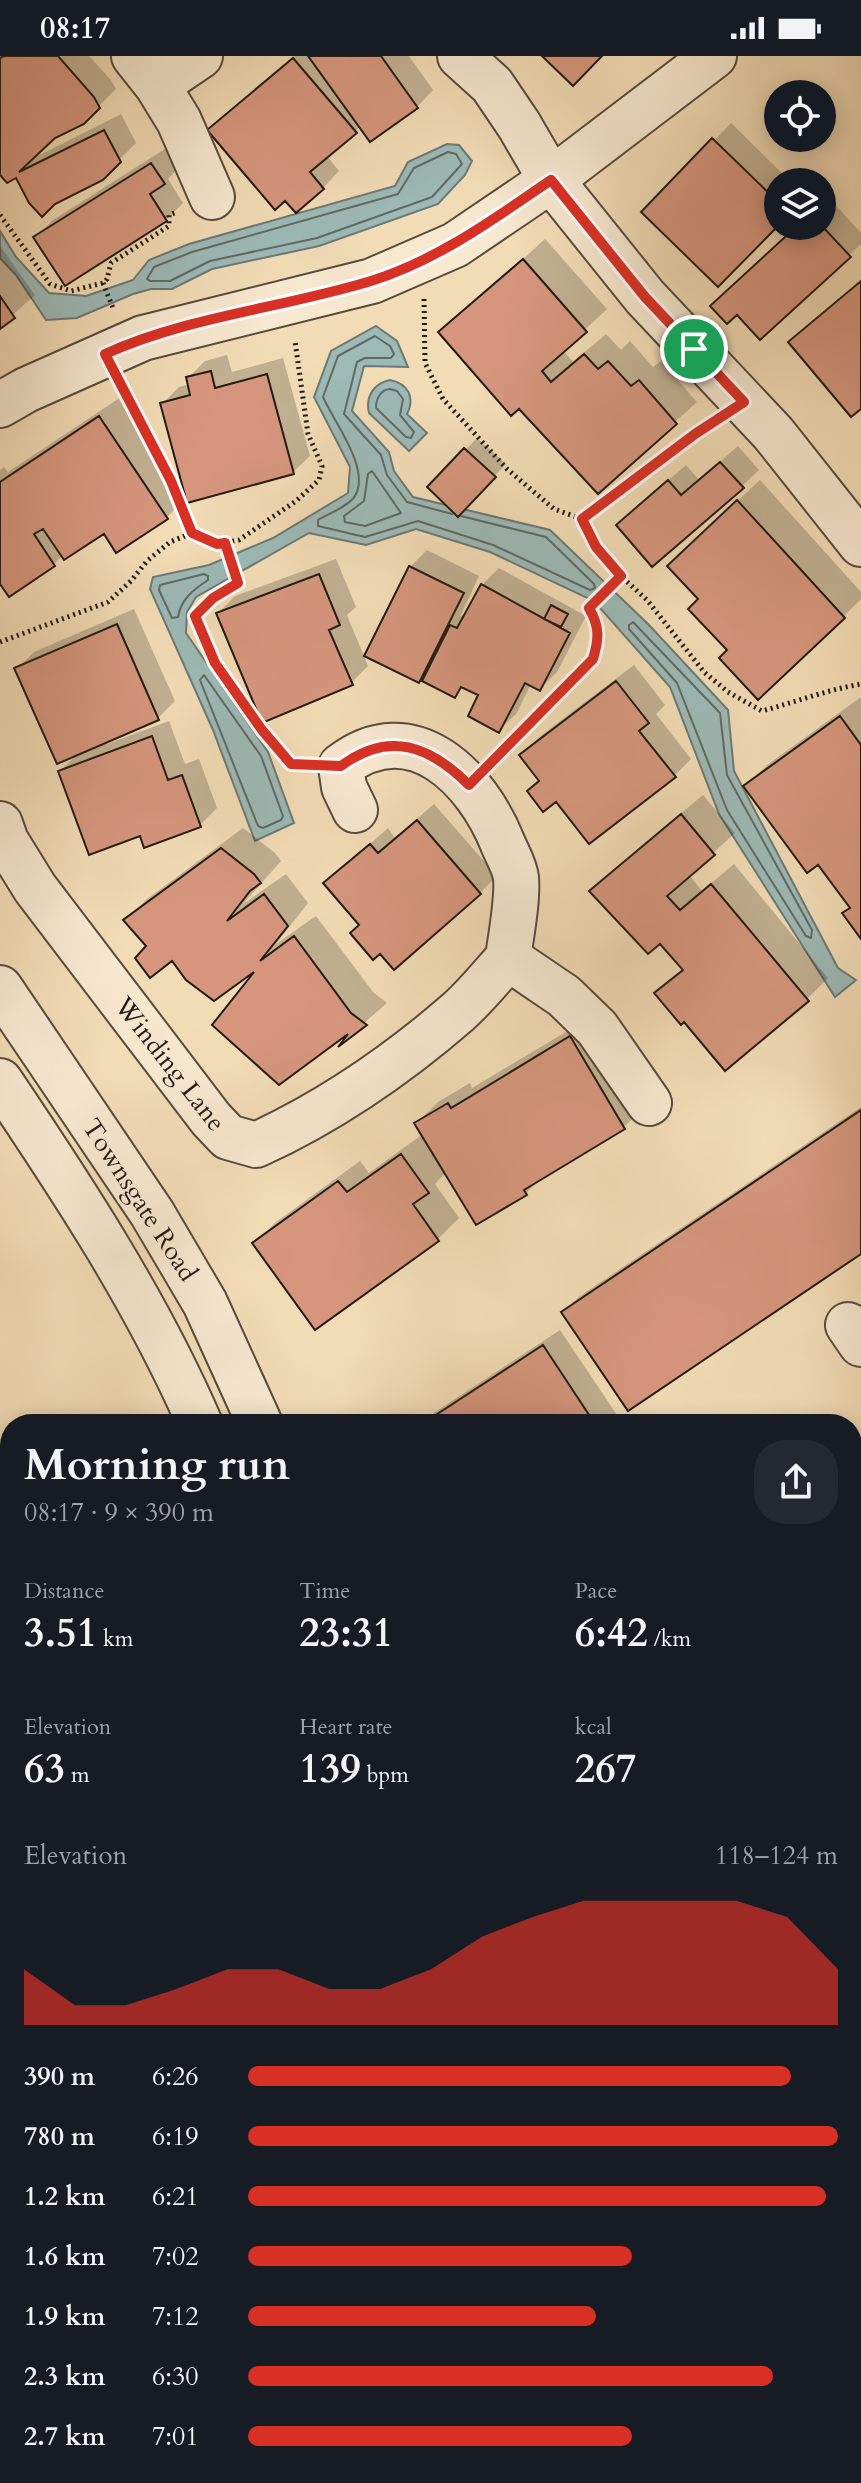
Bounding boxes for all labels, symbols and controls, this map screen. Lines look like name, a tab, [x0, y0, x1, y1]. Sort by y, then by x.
text: 08:17	[40, 8, 110, 49]
map controls	[764, 80, 836, 240]
button: locate	[764, 80, 836, 152]
button: layers	[764, 168, 836, 240]
pin	[660, 315, 728, 383]
icon: arrive	[672, 327, 716, 371]
street label: Winding Lane	[106, 989, 234, 1139]
street label: Townsgate Road	[74, 1112, 206, 1288]
text: Morning run	[24, 1435, 290, 1495]
button: share	[754, 1440, 838, 1524]
text: 08:17 · 9 × 390 m	[24, 1495, 214, 1530]
text: Distance	[24, 1576, 104, 1606]
text: Time	[299, 1576, 350, 1606]
text: Pace	[575, 1576, 617, 1606]
text: 3.51	[24, 1606, 97, 1661]
text: 23:31	[299, 1606, 393, 1661]
text: 6:42	[575, 1606, 648, 1661]
text: km	[97, 1624, 133, 1654]
text: /km	[648, 1624, 691, 1654]
text: Elevation	[24, 1712, 111, 1742]
text: Heart rate	[299, 1712, 393, 1742]
text: kcal	[575, 1712, 612, 1742]
text: 63	[24, 1742, 65, 1797]
text: 139	[299, 1742, 361, 1797]
text: 267	[575, 1742, 636, 1797]
text: m	[65, 1760, 90, 1790]
text: bpm	[361, 1760, 409, 1790]
text: Elevation	[24, 1838, 127, 1873]
text: 118–124 m	[715, 1838, 838, 1873]
text: 390 m	[24, 2059, 95, 2094]
text: 6:26	[152, 2059, 199, 2094]
text: 780 m	[24, 2119, 95, 2154]
text: 6:19	[152, 2119, 199, 2154]
text: 1.2 km	[24, 2179, 105, 2214]
text: 6:21	[152, 2179, 199, 2214]
text: 1.6 km	[24, 2239, 105, 2274]
text: 7:02	[152, 2239, 199, 2274]
text: 1.9 km	[24, 2299, 105, 2334]
text: 7:12	[152, 2299, 199, 2334]
text: 2.3 km	[24, 2359, 105, 2394]
text: 6:30	[152, 2359, 199, 2394]
text: 2.7 km	[24, 2419, 105, 2454]
text: 7:01	[152, 2419, 199, 2454]

